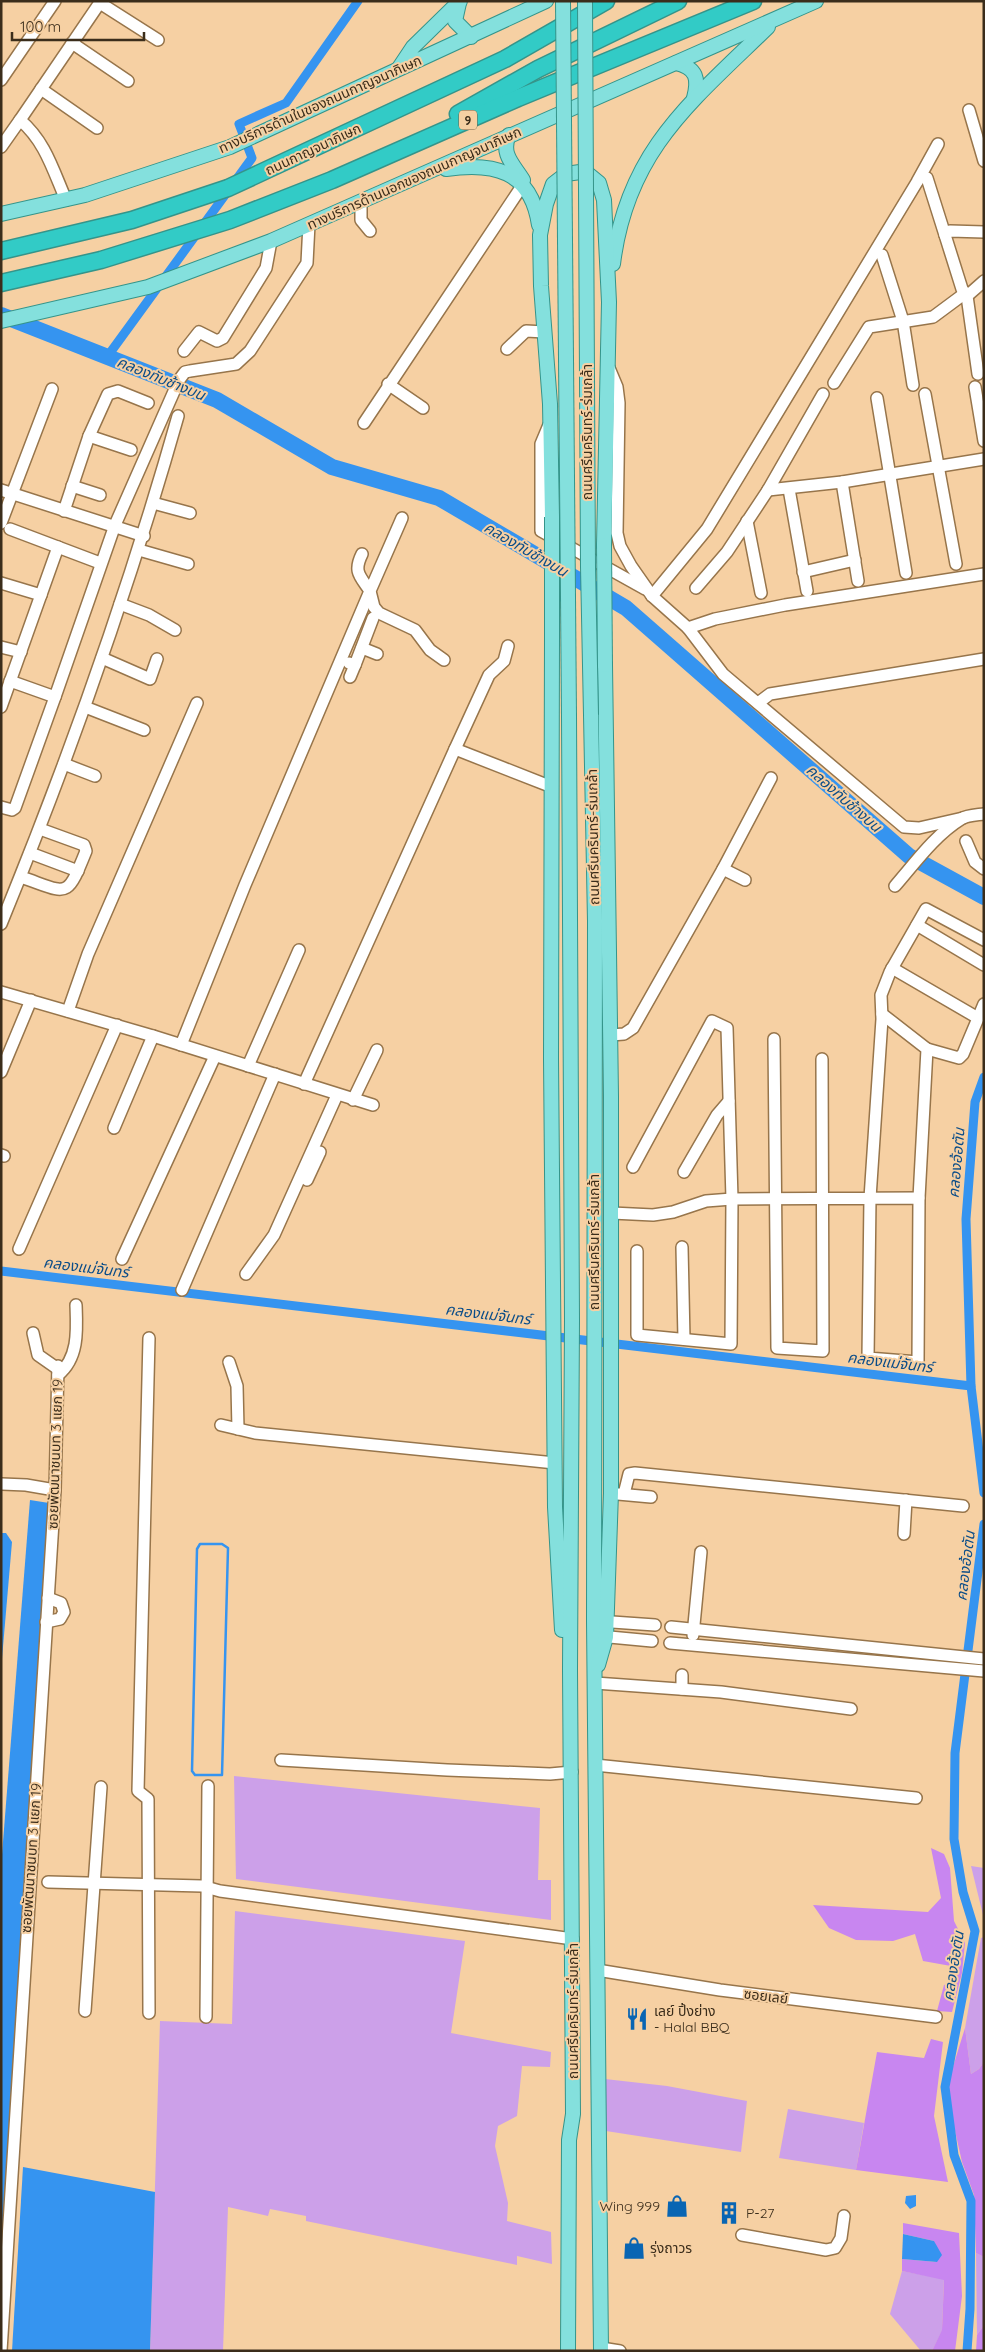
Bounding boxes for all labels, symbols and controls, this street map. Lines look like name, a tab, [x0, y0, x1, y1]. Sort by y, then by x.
scale bar	[12, 10, 145, 42]
text: 100 m	[20, 17, 61, 36]
street label: ทางบริการด้านในของถนนกาญจนาภิเษก	[216, 51, 424, 157]
road number: 9	[459, 110, 477, 130]
street label: ถนนกาญจนาภิเษก	[262, 119, 364, 179]
street label: ทางบริการด้านนอกของถนนกาญจนาภิเษก	[304, 122, 524, 234]
water label: คลองทับช้างบน	[114, 352, 209, 405]
street label: ถนนศรีนครินทร์-ร่มเกล้า	[578, 364, 596, 500]
water label: คลองทับช้างบน	[481, 517, 572, 581]
water label: คลองทับช้างบน	[803, 760, 886, 836]
street label: ถนนศรีนครินทร์-ร่มเกล้า	[583, 769, 603, 905]
water label: คลองอ้อตัน	[943, 1126, 969, 1199]
street label: ถนนศรีนครินทร์-ร่มเกล้า	[585, 1174, 603, 1310]
water label: คลองแม่จันทร์	[42, 1252, 133, 1282]
water label: คลองแม่จันทร์	[444, 1299, 535, 1329]
water label: คลองแม่จันทร์	[846, 1347, 937, 1377]
street label: ซอยพัฒนาชนบท 3 แยก 19	[43, 1379, 67, 1529]
water label: คลองอ้อตัน	[951, 1529, 979, 1602]
street label: ซอยพัฒนาชนบท 3 แยก 19	[17, 1782, 45, 1933]
water label: คลองอ้อตัน	[938, 1929, 968, 2002]
street label: ถนนศรีนครินทร์-ร่มเกล้า	[564, 1943, 582, 2079]
street label: ซอยเลย์	[743, 1984, 789, 2008]
place label: เลย์ ปิ้งย่าง - Halal BBQ	[654, 2002, 731, 2036]
restaurant icon: เลย์ ปิ้งย่าง - Halal BBQ	[624, 2006, 650, 2032]
shop icon: Wing 999	[664, 2193, 690, 2219]
place label: Wing 999	[599, 2197, 660, 2215]
building icon: P-27	[716, 2200, 742, 2226]
place label: P-27	[746, 2204, 774, 2222]
shop icon: รุ่งถาวร	[621, 2235, 647, 2261]
place label: รุ่งถาวร	[650, 2239, 692, 2257]

